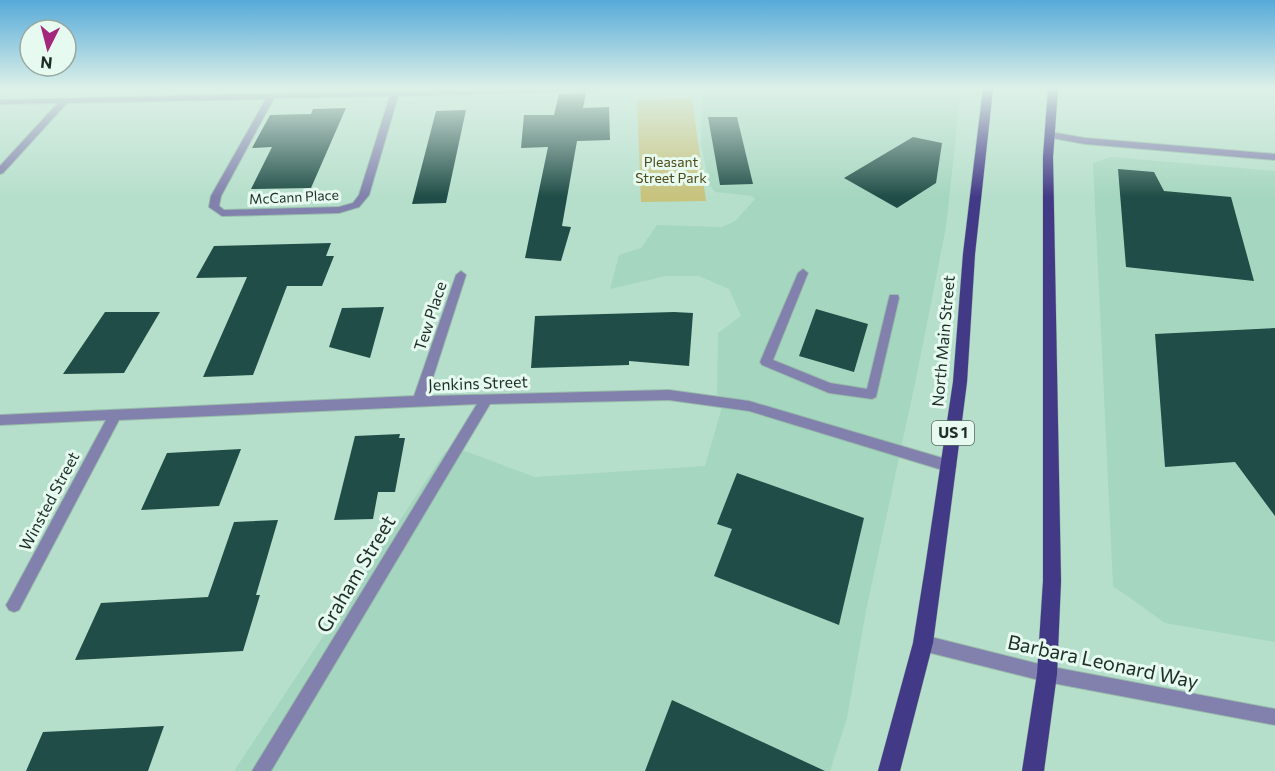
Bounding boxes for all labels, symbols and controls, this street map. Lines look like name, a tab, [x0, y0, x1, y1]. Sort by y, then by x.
north arrow	[18, 18, 78, 78]
text: N	[39, 53, 53, 73]
park label: Pleasant Street Park	[635, 153, 707, 186]
street label: McCann Place	[249, 186, 339, 207]
street label: North Main Street	[927, 274, 958, 407]
street label: Tew Place	[409, 279, 450, 353]
street label: Jenkins Street	[428, 371, 529, 394]
road number: US 1	[932, 421, 974, 445]
street label: Winsted Street	[15, 448, 83, 553]
street label: Graham Street	[311, 510, 400, 637]
street label: Barbara Leonard Way	[1006, 629, 1201, 693]

